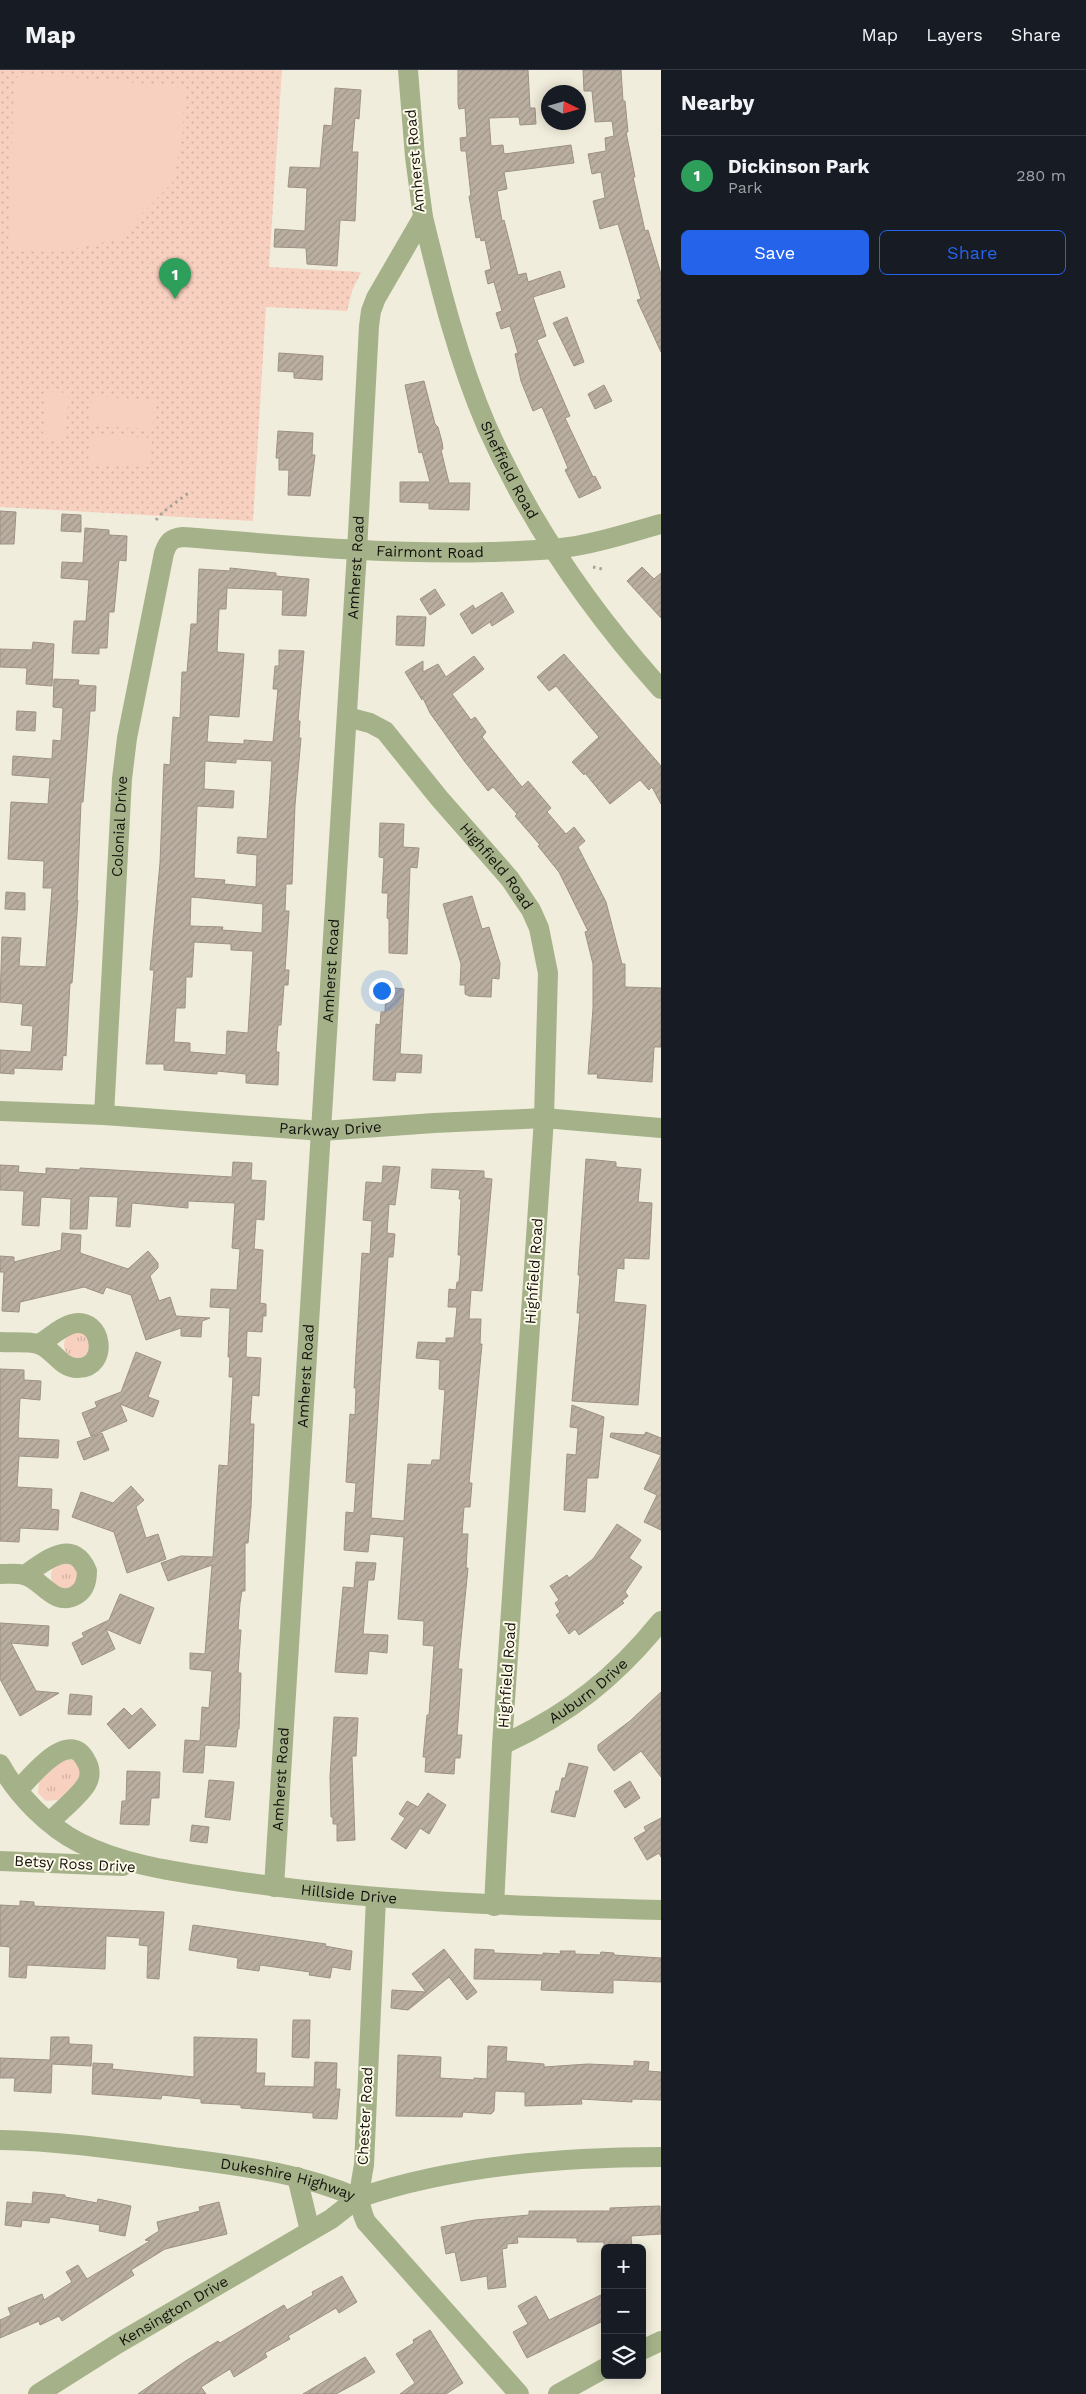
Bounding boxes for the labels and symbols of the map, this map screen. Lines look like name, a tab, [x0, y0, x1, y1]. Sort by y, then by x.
north arrow	[541, 85, 586, 130]
street label: Amherst Road	[402, 108, 428, 214]
pin: 1	[159, 258, 191, 299]
street label: Sheffield Road	[476, 418, 542, 522]
street label: Amherst Road	[344, 515, 368, 620]
street label: Fairmont Road	[376, 542, 484, 562]
street label: Colonial Drive	[108, 775, 131, 877]
street label: Highfield Road	[456, 819, 537, 913]
street label: Amherst Road	[319, 918, 343, 1023]
your location	[369, 978, 395, 1004]
street label: Parkway Drive	[278, 1118, 382, 1140]
street label: Highfield Road	[521, 1217, 547, 1325]
street label: Amherst Road	[294, 1324, 318, 1428]
street label: Highfield Road	[494, 1621, 520, 1729]
street label: Auburn Drive	[545, 1655, 631, 1727]
street label: Amherst Road	[268, 1727, 293, 1832]
street label: Betsy Ross Drive	[14, 1852, 136, 1876]
street label: Hillside Drive	[300, 1881, 398, 1908]
street label: Chester Road	[353, 2066, 377, 2166]
street label: Dukeshire Highway	[219, 2154, 358, 2205]
street label: Kensington Drive	[116, 2272, 231, 2350]

